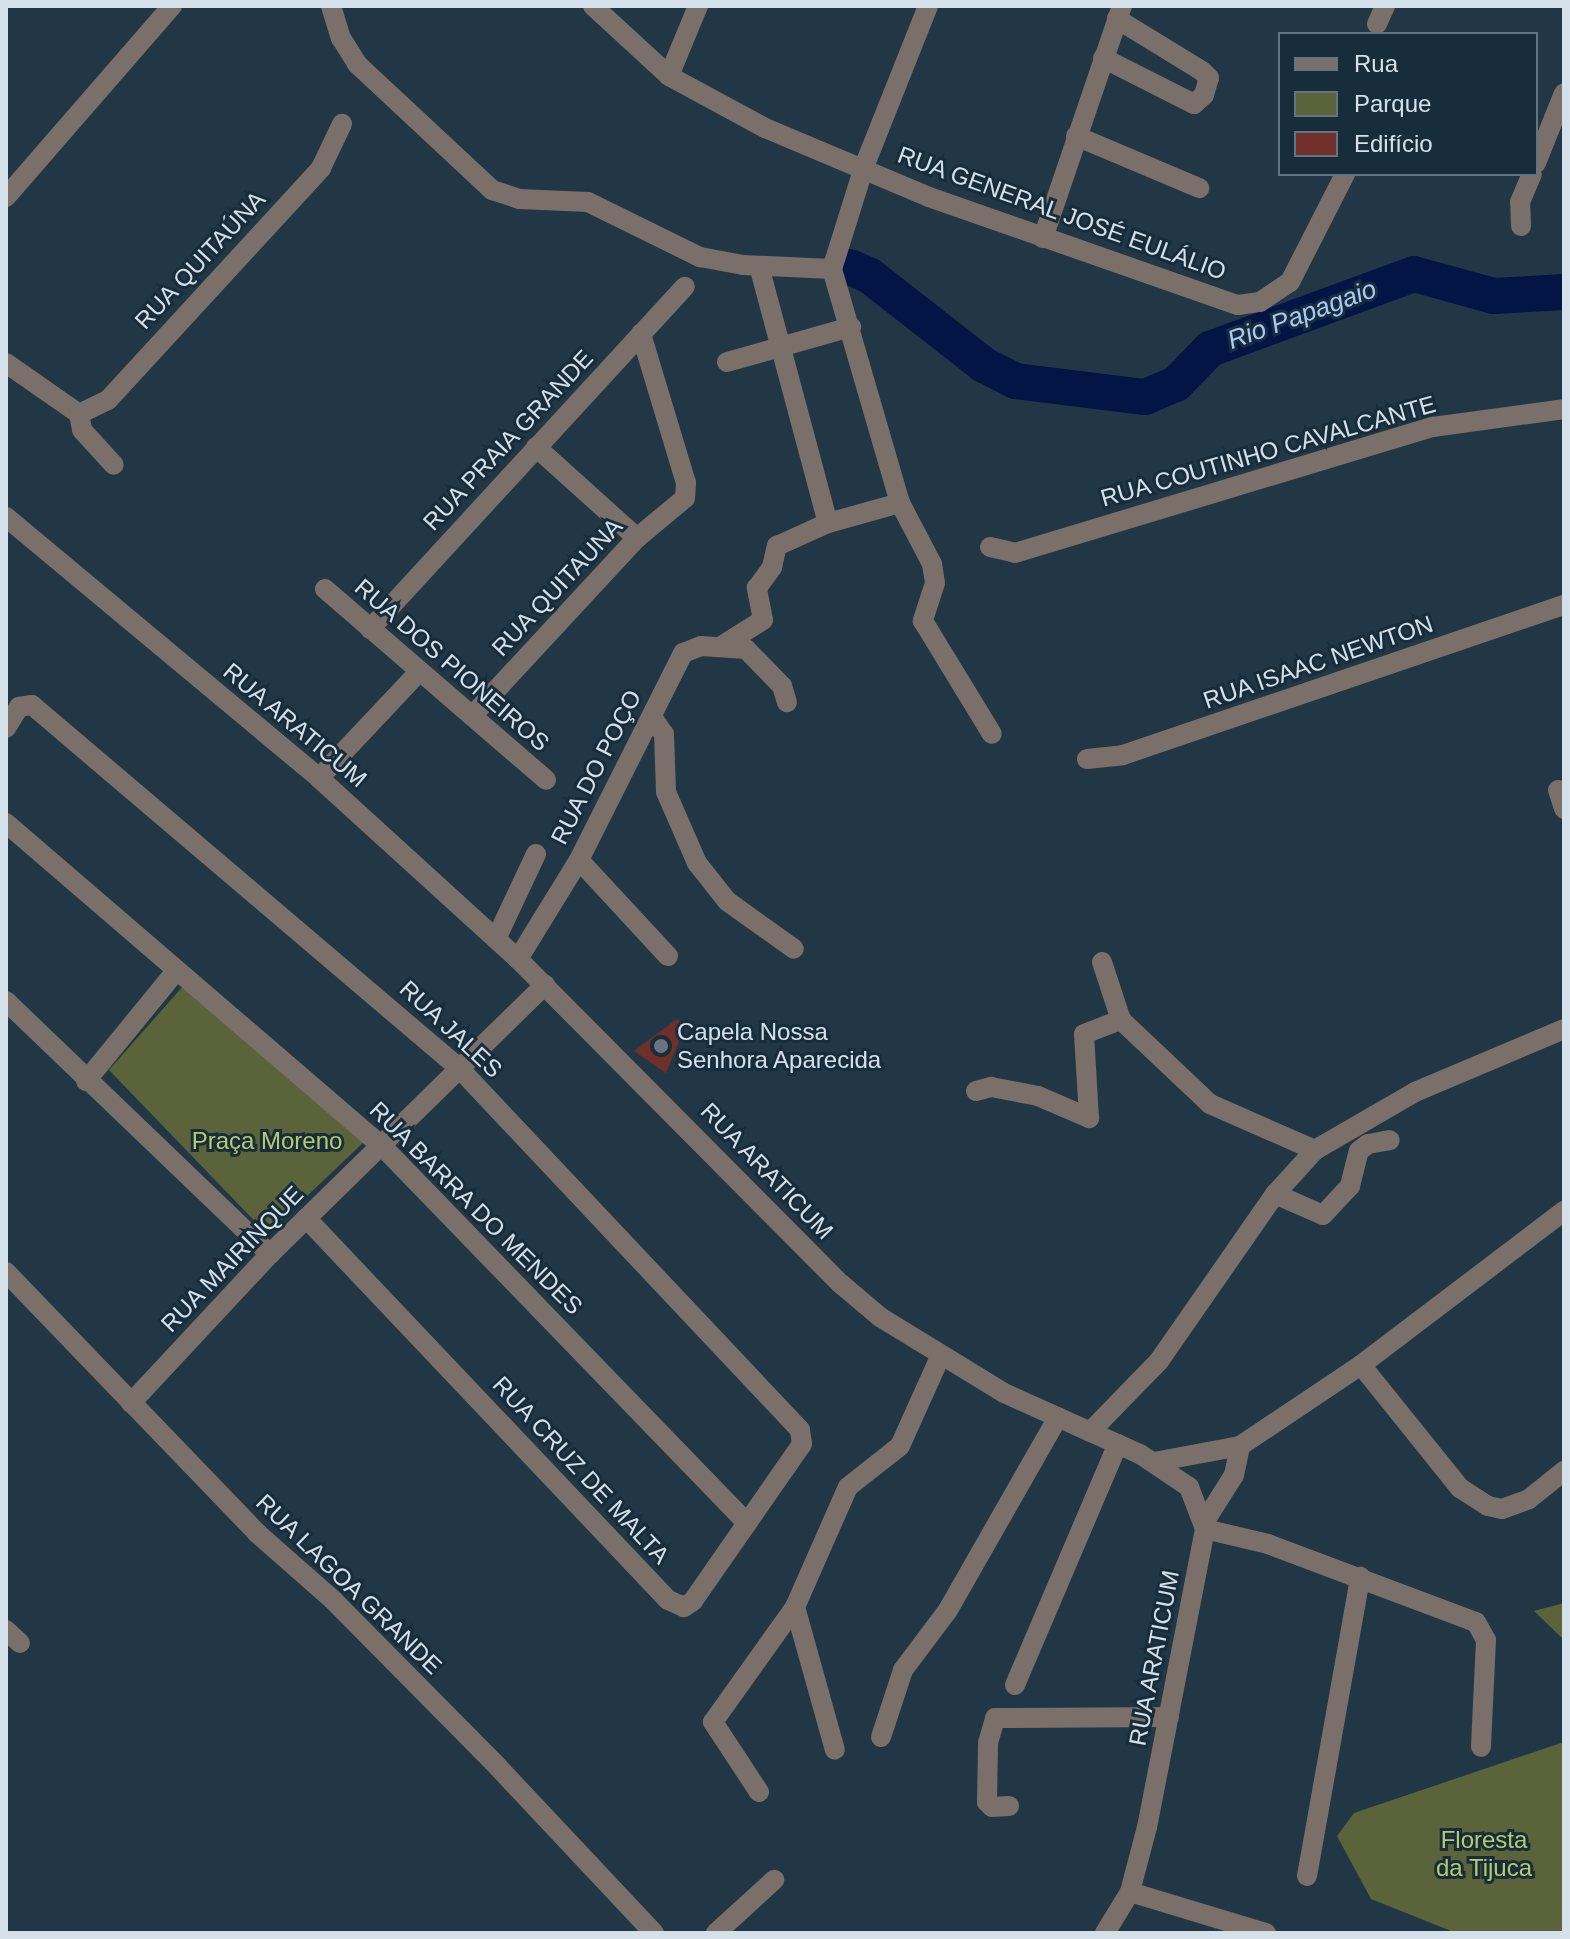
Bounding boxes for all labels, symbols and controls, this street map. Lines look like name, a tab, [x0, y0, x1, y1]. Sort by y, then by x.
legend	[1278, 32, 1538, 176]
text: Rua	[1354, 50, 1398, 77]
text: Parque	[1354, 90, 1431, 117]
text: Edifício	[1354, 130, 1433, 157]
street label: RUA GENERAL JOSÉ EULÁLIO	[893, 140, 1231, 286]
street label: RUA QUITAÚNA	[128, 185, 272, 335]
water label: Rio Papagaio	[1223, 274, 1381, 356]
street label: RUA PRAIA GRANDE	[416, 343, 600, 537]
street label: RUA COUTINHO CAVALCANTE	[1097, 389, 1439, 513]
street label: RUA QUITAUNA	[485, 512, 629, 662]
street label: RUA DOS PIONEIROS	[348, 572, 556, 758]
street label: RUA ISAAC NEWTON	[1199, 609, 1437, 715]
street label: RUA ARATICUM	[216, 656, 374, 794]
street label: RUA DO POÇO	[544, 684, 648, 850]
street label: RUA JALES	[393, 974, 509, 1084]
place label: Capela Nossa Senhora Aparecida	[677, 1018, 882, 1074]
marker: Capela Nossa Senhora Aparecida	[652, 1037, 670, 1055]
street label: RUA BARRA DO MENDES	[363, 1095, 589, 1321]
street label: RUA ARATICUM	[694, 1096, 840, 1246]
park label: Praça Moreno	[192, 1127, 342, 1155]
street label: RUA MAIRINQUE	[154, 1179, 310, 1339]
street label: RUA CRUZ DE MALTA	[486, 1370, 676, 1570]
street label: RUA LAGOA GRANDE	[249, 1487, 449, 1681]
street label: RUA ARATICUM	[1123, 1566, 1185, 1750]
park label: Floresta da Tijuca	[1436, 1826, 1532, 1882]

